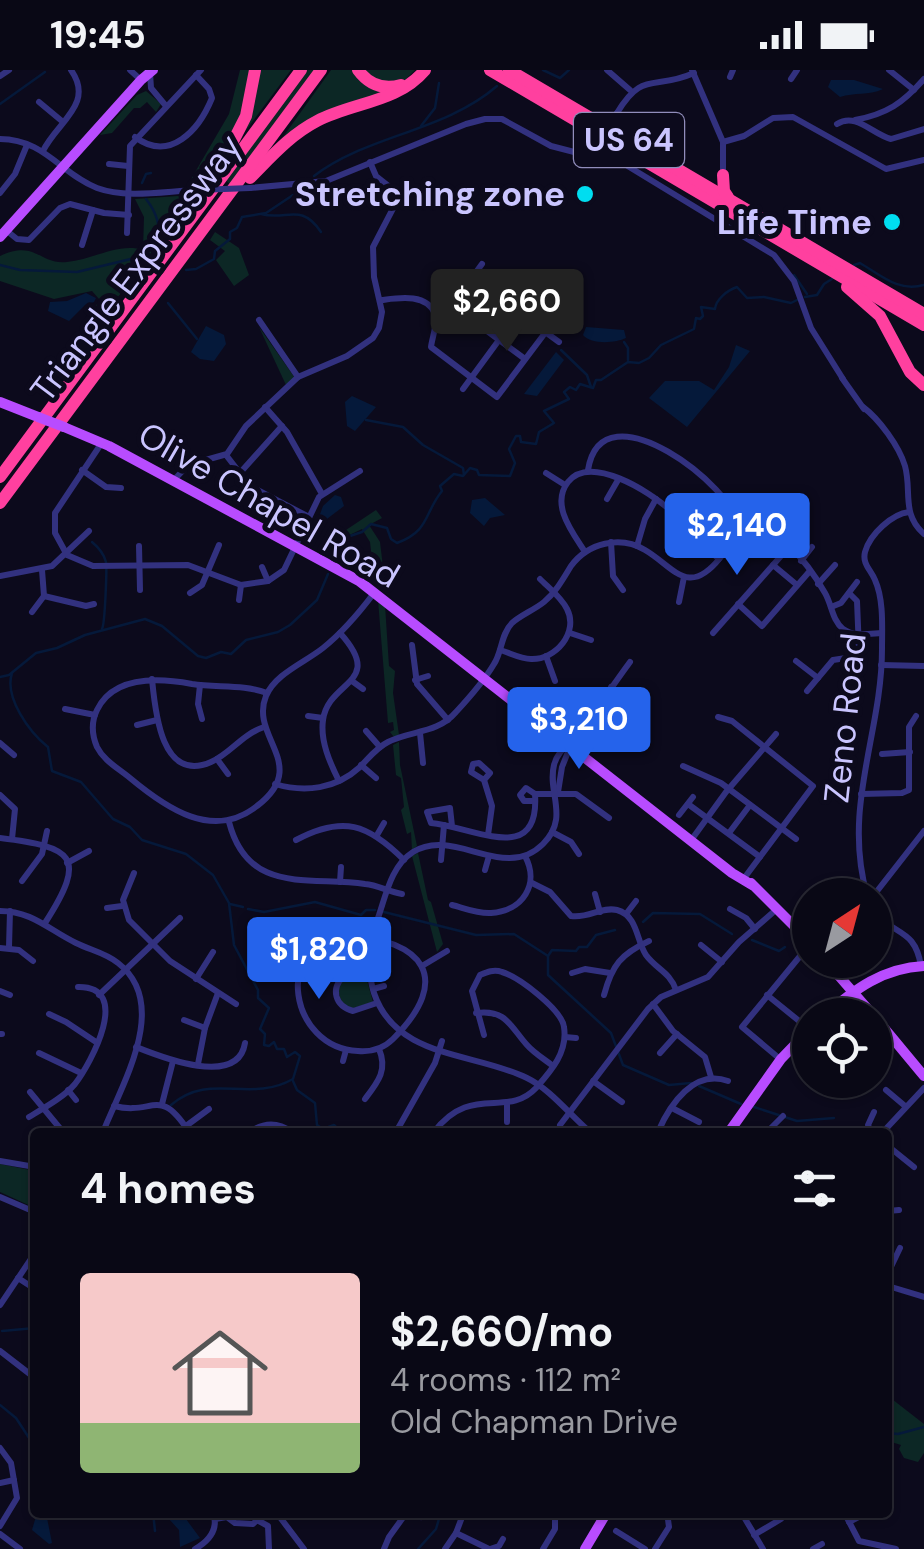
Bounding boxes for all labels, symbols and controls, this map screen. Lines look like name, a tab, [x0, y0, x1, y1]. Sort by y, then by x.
text: 19:45	[50, 10, 146, 60]
road number: US 64	[574, 113, 684, 167]
street label: Triangle Expressway	[20, 125, 252, 411]
place label: Stretching zone	[295, 171, 565, 217]
marker: Stretching zone	[574, 183, 596, 205]
place label: Life Time	[717, 199, 872, 245]
marker: Life Time	[881, 211, 903, 233]
pin: $2,660	[426, 269, 588, 354]
text: $2,660	[453, 280, 561, 322]
street label: Olive Chapel Road	[130, 411, 408, 599]
pin: $2,140	[656, 493, 818, 578]
text: $2,140	[687, 504, 787, 546]
street label: Zeno Road	[813, 631, 877, 805]
pin: $3,210	[498, 687, 660, 772]
text: $3,210	[529, 698, 629, 740]
north arrow	[792, 878, 892, 978]
map controls	[792, 878, 892, 1098]
pin: $1,820	[238, 917, 400, 1002]
text: $1,820	[269, 928, 369, 970]
button: locate	[792, 998, 892, 1098]
text: 4 homes	[80, 1161, 256, 1216]
icon: filters	[787, 1161, 842, 1216]
text: $2,660/mo	[390, 1304, 613, 1359]
icon: home	[160, 1313, 280, 1433]
text: 4 rooms · 112 m²	[390, 1359, 621, 1401]
text: Old Chapman Drive	[390, 1401, 678, 1443]

